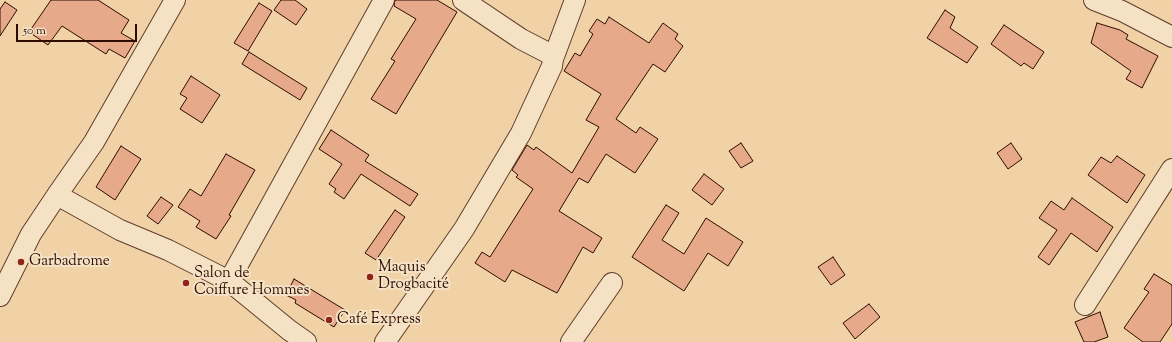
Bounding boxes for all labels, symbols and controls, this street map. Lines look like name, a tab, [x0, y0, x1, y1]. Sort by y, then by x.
scale bar	[18, 16, 139, 42]
text: 50 m	[23, 22, 46, 40]
place label: Garbadrome	[29, 253, 110, 271]
marker: Garbadrome	[16, 257, 26, 267]
place label: Maquis Drogbacité	[378, 259, 449, 294]
place label: Salon de Coiffure Hommes	[194, 265, 309, 300]
marker: Maquis Drogbacité	[365, 272, 375, 282]
marker: Salon de Coiffure Hommes	[181, 278, 191, 288]
place label: Café Express	[337, 311, 421, 329]
marker: Café Express	[324, 315, 334, 325]

